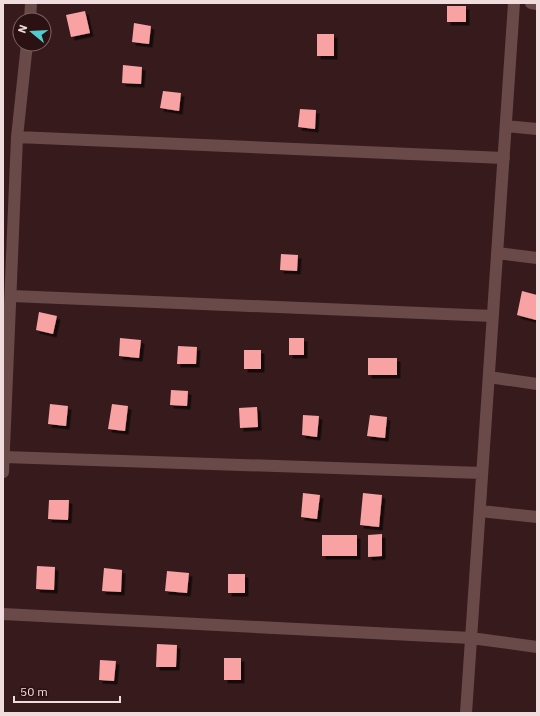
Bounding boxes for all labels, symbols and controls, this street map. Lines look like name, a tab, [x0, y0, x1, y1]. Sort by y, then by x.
north arrow	[12, 12, 52, 52]
text: N	[15, 23, 30, 35]
scale bar	[14, 678, 120, 704]
text: 50 m	[20, 684, 48, 699]

